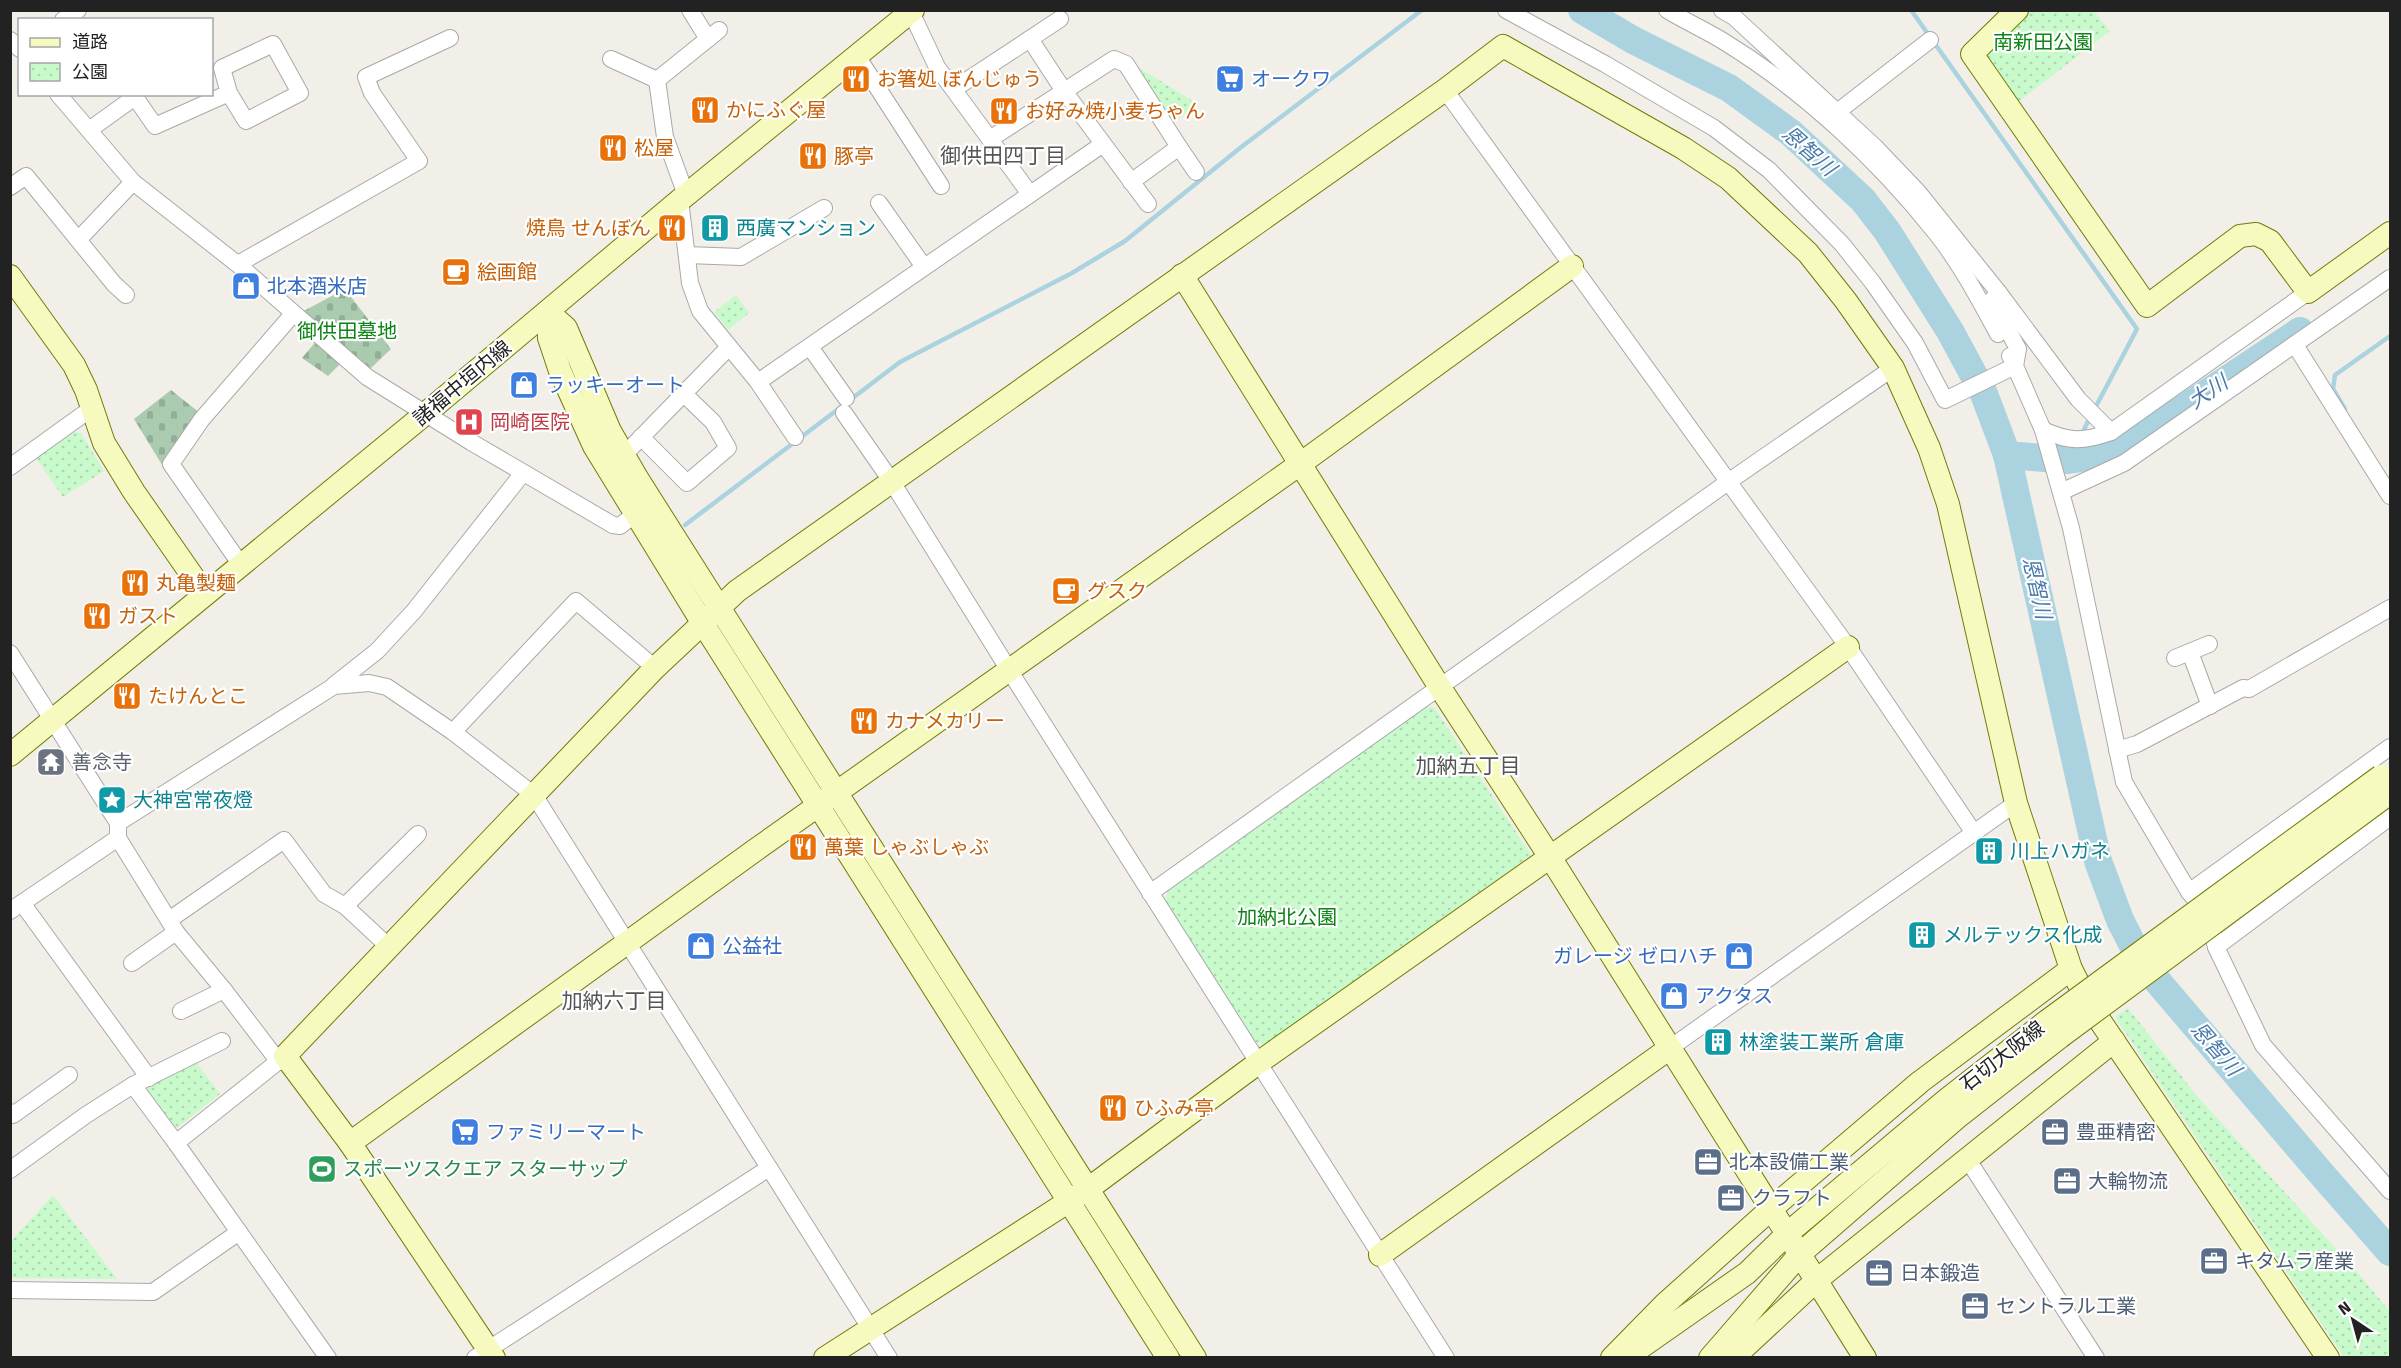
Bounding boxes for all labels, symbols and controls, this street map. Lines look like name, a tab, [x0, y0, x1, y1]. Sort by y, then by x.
legend	[18, 18, 213, 96]
park label: 南新田公園	[1993, 30, 2093, 54]
text: 道路	[72, 31, 108, 53]
text: 公園	[72, 61, 108, 83]
restaurant icon: お箸処 ぼんじゅう	[840, 63, 872, 95]
supermarket icon: オークワ	[1214, 63, 1246, 95]
place label: お箸処 ぼんじゅう	[877, 67, 1042, 91]
place label: オークワ	[1251, 67, 1331, 91]
restaurant icon: かにふぐ屋	[689, 94, 721, 126]
restaurant icon: お好み焼小麦ちゃん	[988, 95, 1020, 127]
place label: かにふぐ屋	[726, 98, 826, 122]
place label: お好み焼小麦ちゃん	[1025, 99, 1205, 123]
water label: 恩智川	[1777, 121, 1843, 183]
restaurant icon: 松屋	[597, 132, 629, 164]
place label: 松屋	[634, 136, 674, 160]
restaurant icon: 豚亭	[797, 140, 829, 172]
district label: 御供田四丁目	[940, 143, 1066, 169]
place label: 豚亭	[834, 144, 874, 168]
restaurant icon: 焼鳥 せんぼん	[656, 212, 688, 244]
building icon: 西廣マンション	[699, 212, 731, 244]
place label: 焼鳥 せんぼん	[526, 216, 651, 240]
place label: 西廣マンション	[736, 216, 876, 240]
cafe icon: 絵画館	[440, 256, 472, 288]
place label: 絵画館	[477, 260, 537, 284]
shop icon: 北本酒米店	[230, 270, 262, 302]
place label: 北本酒米店	[267, 274, 367, 298]
park label: 御供田墓地	[297, 319, 397, 343]
street label: 諸福中垣内線	[408, 335, 516, 431]
water label: 大川	[2183, 368, 2234, 415]
shop icon: ラッキーオート	[508, 369, 540, 401]
place label: ラッキーオート	[545, 373, 685, 397]
hospital icon: 岡崎医院	[453, 406, 485, 438]
place label: 岡崎医院	[490, 410, 570, 434]
water label: 恩智川	[2017, 554, 2057, 624]
restaurant icon: 丸亀製麺	[119, 567, 151, 599]
place label: 丸亀製麺	[156, 571, 236, 595]
cafe icon: グスク	[1050, 575, 1082, 607]
place label: グスク	[1087, 579, 1147, 603]
restaurant icon: ガスト	[81, 600, 113, 632]
place label: ガスト	[118, 604, 178, 628]
restaurant icon: たけんとこ	[111, 680, 143, 712]
place label: たけんとこ	[148, 684, 248, 708]
restaurant icon: カナメカリー	[848, 705, 880, 737]
place label: カナメカリー	[885, 709, 1005, 733]
temple icon: 善念寺	[35, 746, 67, 778]
place label: 善念寺	[72, 750, 132, 774]
district label: 加納五丁目	[1416, 753, 1521, 779]
place icon: 大神宮常夜燈	[96, 784, 128, 816]
place label: 大神宮常夜燈	[133, 788, 253, 812]
restaurant icon: 萬葉 しゃぶしゃぶ	[787, 831, 819, 863]
place label: 萬葉 しゃぶしゃぶ	[824, 835, 989, 859]
building icon: 川上ハガネ	[1973, 835, 2005, 867]
place label: 川上ハガネ	[2010, 839, 2110, 863]
park label: 加納北公園	[1237, 905, 1337, 929]
building icon: メルテックス化成	[1906, 919, 1938, 951]
place label: メルテックス化成	[1943, 923, 2102, 947]
shop icon: 公益社	[685, 930, 717, 962]
place label: 公益社	[722, 934, 782, 958]
shop icon: ガレージ ゼロハチ	[1723, 940, 1755, 972]
place label: ガレージ ゼロハチ	[1553, 944, 1718, 968]
shop icon: アクタス	[1658, 980, 1690, 1012]
place label: アクタス	[1695, 984, 1773, 1008]
district label: 加納六丁目	[562, 988, 667, 1014]
street label: 石切大阪線	[1955, 1016, 2049, 1096]
water label: 恩智川	[2186, 1017, 2248, 1083]
building icon: 林塗装工業所 倉庫	[1702, 1026, 1734, 1058]
place label: 林塗装工業所 倉庫	[1739, 1030, 1904, 1054]
restaurant icon: ひふみ亭	[1097, 1092, 1129, 1124]
place label: ひふみ亭	[1134, 1096, 1214, 1120]
supermarket icon: ファミリーマート	[449, 1116, 481, 1148]
office icon: 豊亜精密	[2039, 1116, 2071, 1148]
place label: ファミリーマート	[486, 1120, 646, 1144]
place label: 豊亜精密	[2076, 1120, 2156, 1144]
office icon: 北本設備工業	[1692, 1146, 1724, 1178]
place label: 北本設備工業	[1729, 1150, 1849, 1174]
sports icon: スポーツスクエア スターサップ	[306, 1153, 338, 1185]
place label: スポーツスクエア スターサップ	[343, 1157, 628, 1181]
office icon: 大輪物流	[2051, 1165, 2083, 1197]
place label: 大輪物流	[2088, 1169, 2168, 1193]
office icon: クラフト	[1715, 1182, 1747, 1214]
place label: クラフト	[1752, 1186, 1832, 1210]
office icon: キタムラ産業	[2198, 1245, 2230, 1277]
place label: キタムラ産業	[2235, 1249, 2354, 1273]
office icon: 日本鍛造	[1863, 1257, 1895, 1289]
place label: 日本鍛造	[1900, 1261, 1980, 1285]
office icon: セントラル工業	[1959, 1290, 1991, 1322]
north arrow	[2323, 1290, 2383, 1350]
place label: セントラル工業	[1996, 1294, 2136, 1318]
text: N	[2335, 1297, 2354, 1319]

